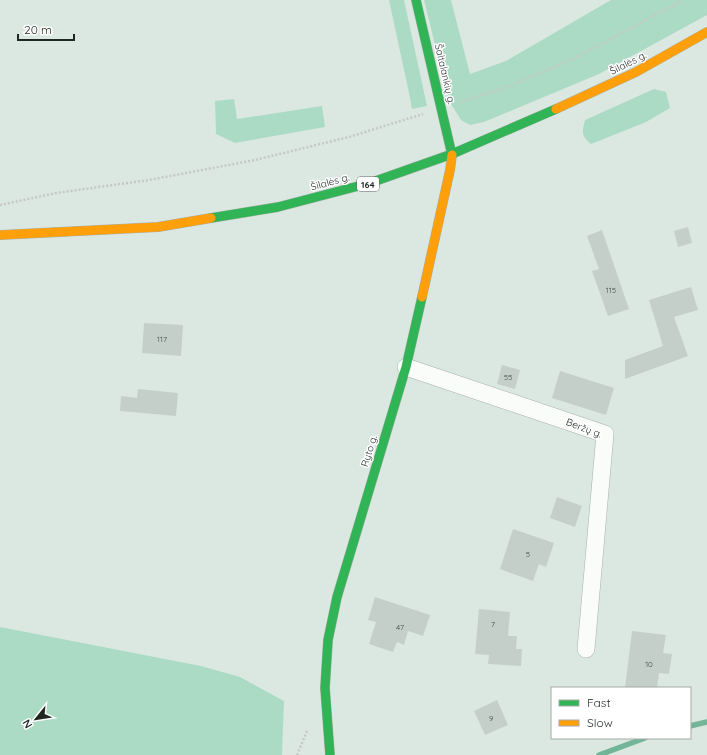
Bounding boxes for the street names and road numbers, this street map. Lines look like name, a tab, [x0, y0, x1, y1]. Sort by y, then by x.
street label: Šaltalankių g.	[432, 43, 458, 106]
street label: Šilalės g.	[607, 48, 649, 78]
street label: Šilalės g.	[309, 171, 351, 193]
road number: 164	[357, 177, 379, 191]
street label: Beržų g.	[564, 415, 604, 441]
street label: Ryto g.	[358, 433, 380, 468]

